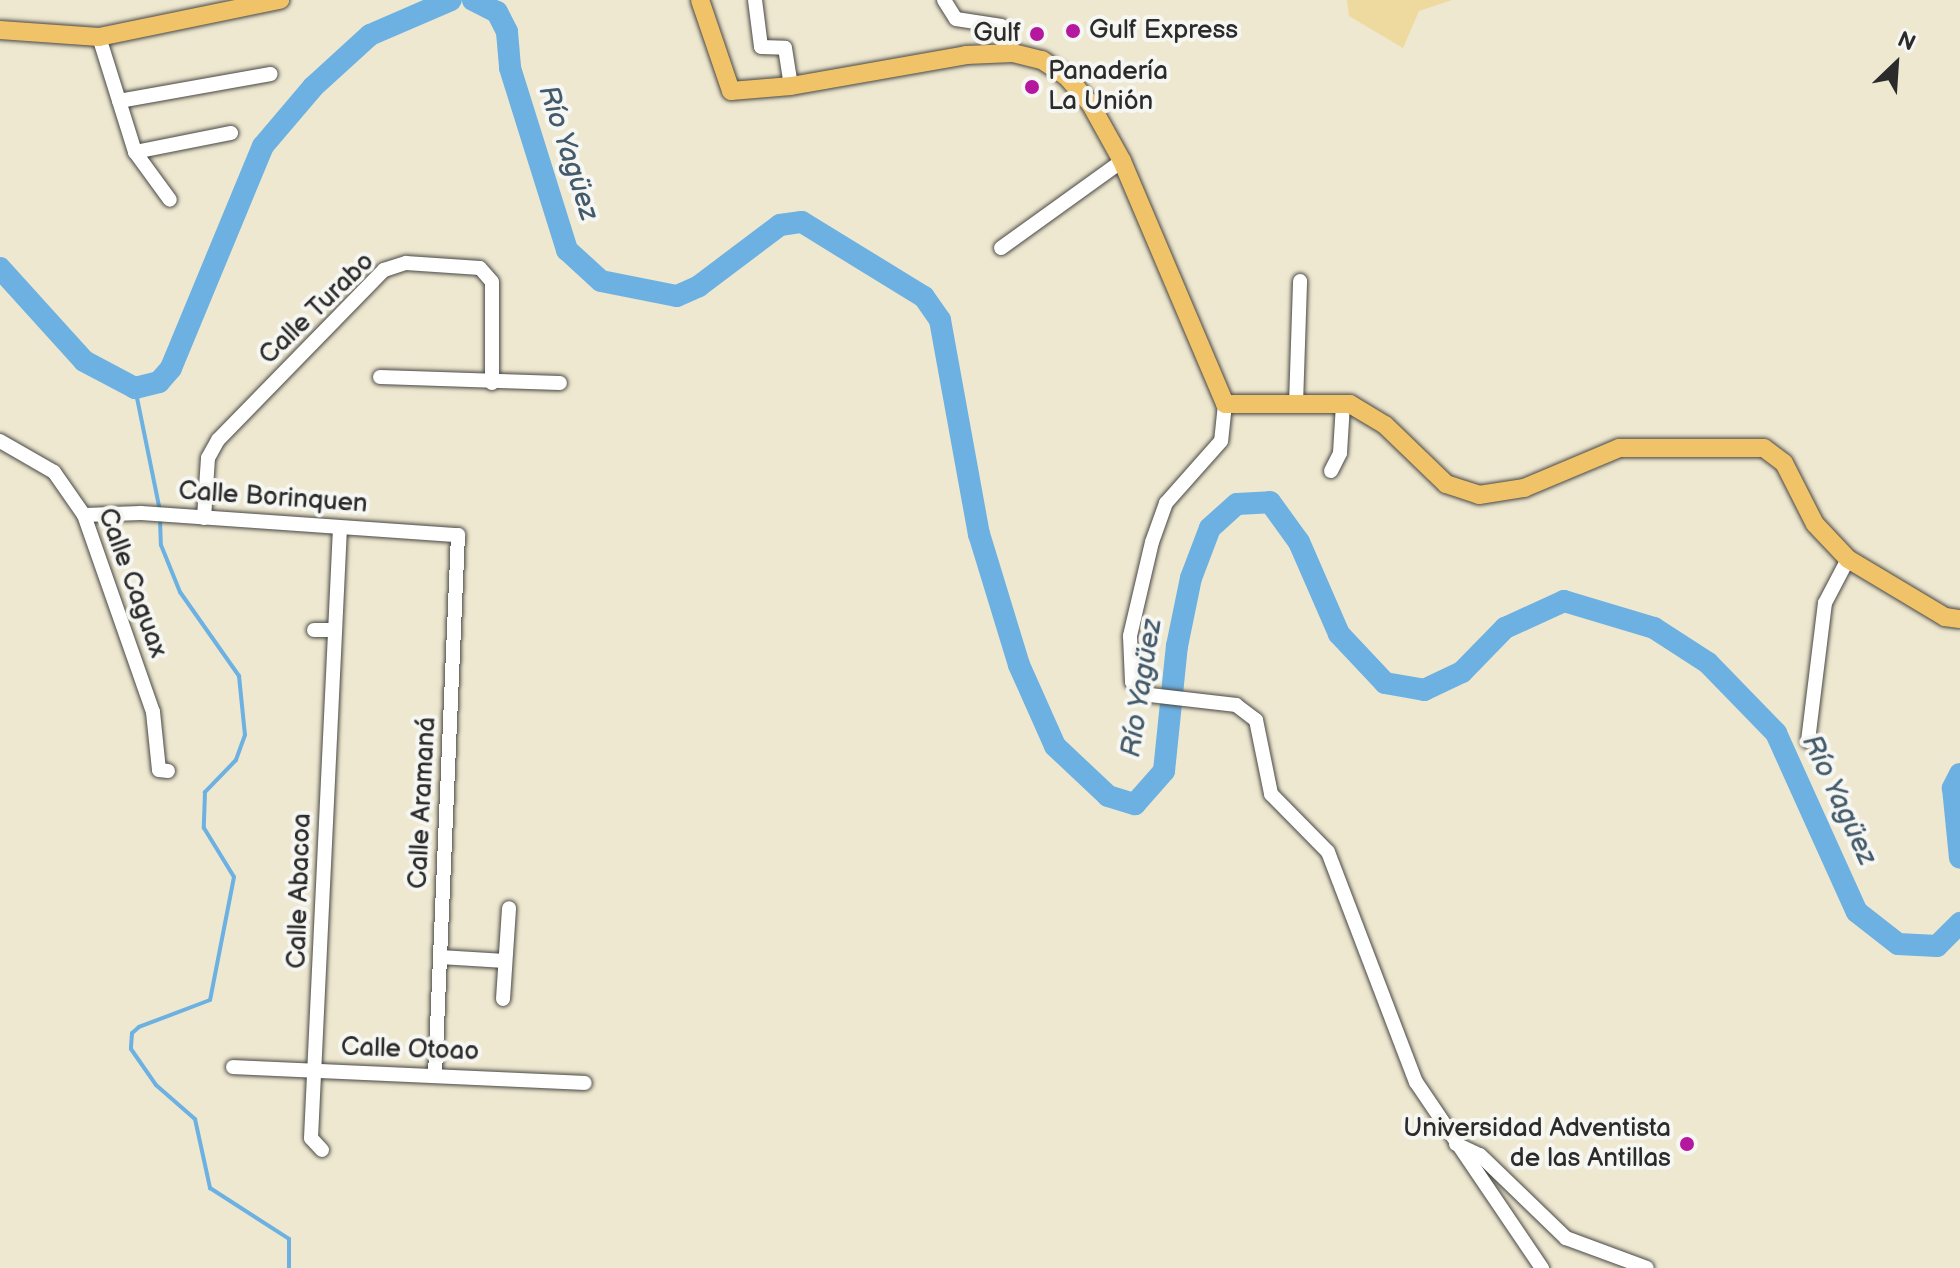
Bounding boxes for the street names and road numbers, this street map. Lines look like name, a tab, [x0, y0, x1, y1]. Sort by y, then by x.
street label: Calle Turabo	[253, 246, 381, 372]
street label: Calle Borinquen	[177, 476, 369, 520]
street label: Calle Caguax	[91, 504, 173, 662]
street label: Calle Aramaná	[403, 716, 443, 890]
street label: Calle Abacoa	[282, 813, 318, 969]
street label: Calle Otoao	[340, 1032, 480, 1068]

